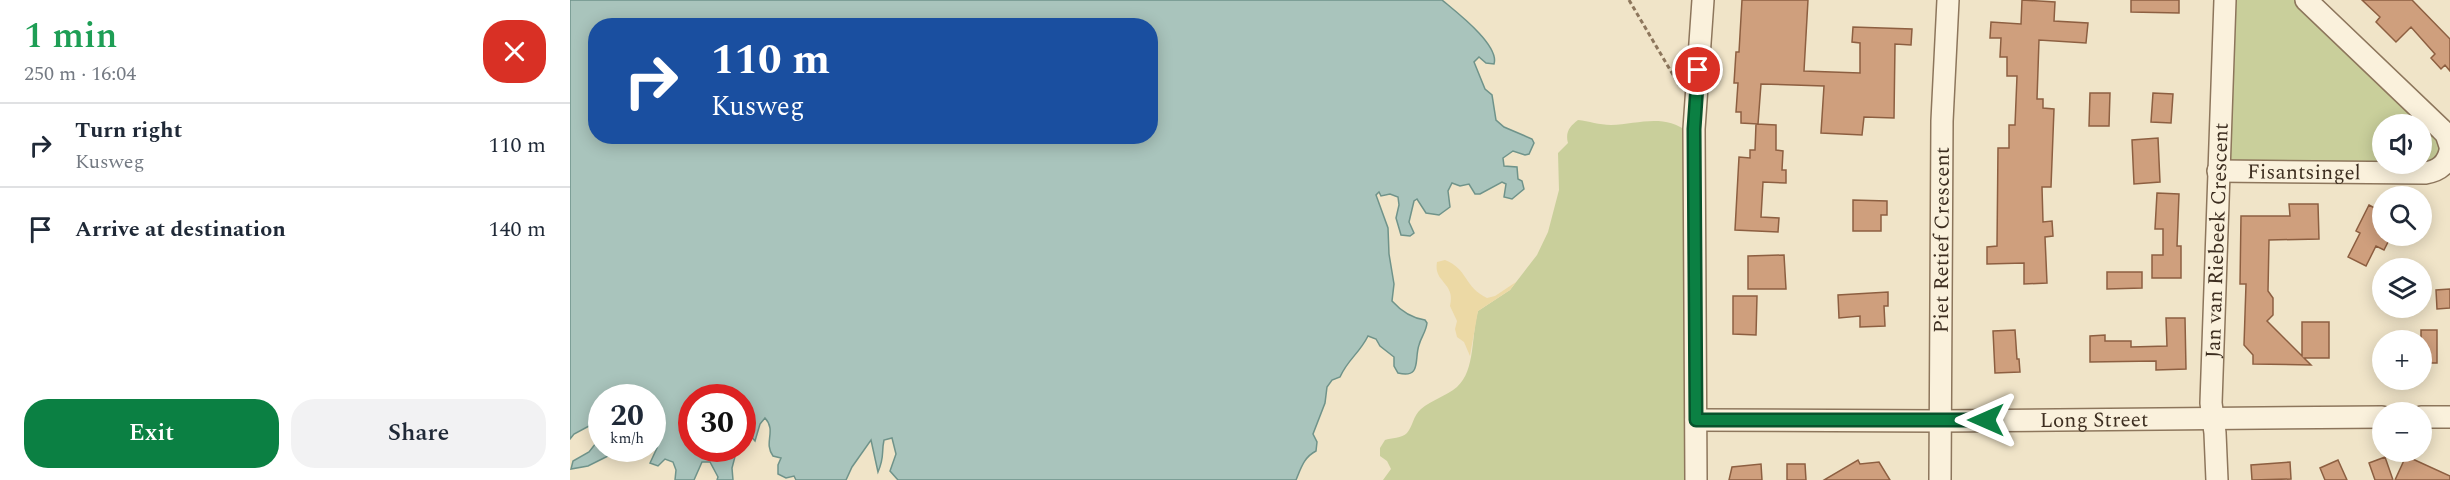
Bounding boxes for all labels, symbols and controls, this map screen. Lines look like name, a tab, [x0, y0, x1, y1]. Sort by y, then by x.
text: 1 min	[24, 9, 117, 64]
button: close	[483, 20, 546, 83]
text: 110 m	[711, 29, 830, 92]
icon: right	[612, 42, 690, 120]
pin	[1672, 44, 1723, 95]
icon: arrive	[1681, 53, 1714, 86]
text: 250 m · 16:04	[24, 59, 136, 89]
text: Kusweg	[711, 86, 805, 128]
text: Turn right	[75, 114, 182, 147]
map controls	[2372, 114, 2432, 462]
button: sound	[2372, 114, 2432, 174]
street label: Jan van Riebeek Crescent	[2198, 122, 2238, 359]
icon: right	[24, 129, 57, 162]
text: 110 m	[489, 129, 546, 162]
text: Kusweg	[75, 147, 144, 177]
street label: Piet Retief Crescent	[1926, 147, 1959, 333]
street label: Fisantsingel	[2247, 156, 2361, 189]
button: search	[2372, 186, 2432, 246]
icon: arrive	[24, 213, 57, 246]
text: Arrive at destination	[75, 213, 286, 246]
text: 140 m	[489, 213, 546, 246]
button: layers	[2372, 258, 2432, 318]
button: +	[2372, 330, 2432, 390]
speed limit sign: 30	[678, 384, 756, 462]
position arrow	[1954, 388, 2018, 452]
text: 20	[610, 393, 644, 439]
button: Exit	[24, 399, 279, 468]
button: Share	[291, 399, 546, 468]
button: −	[2372, 402, 2432, 462]
street label: Long Street	[2040, 404, 2148, 437]
text: km/h	[610, 427, 644, 450]

